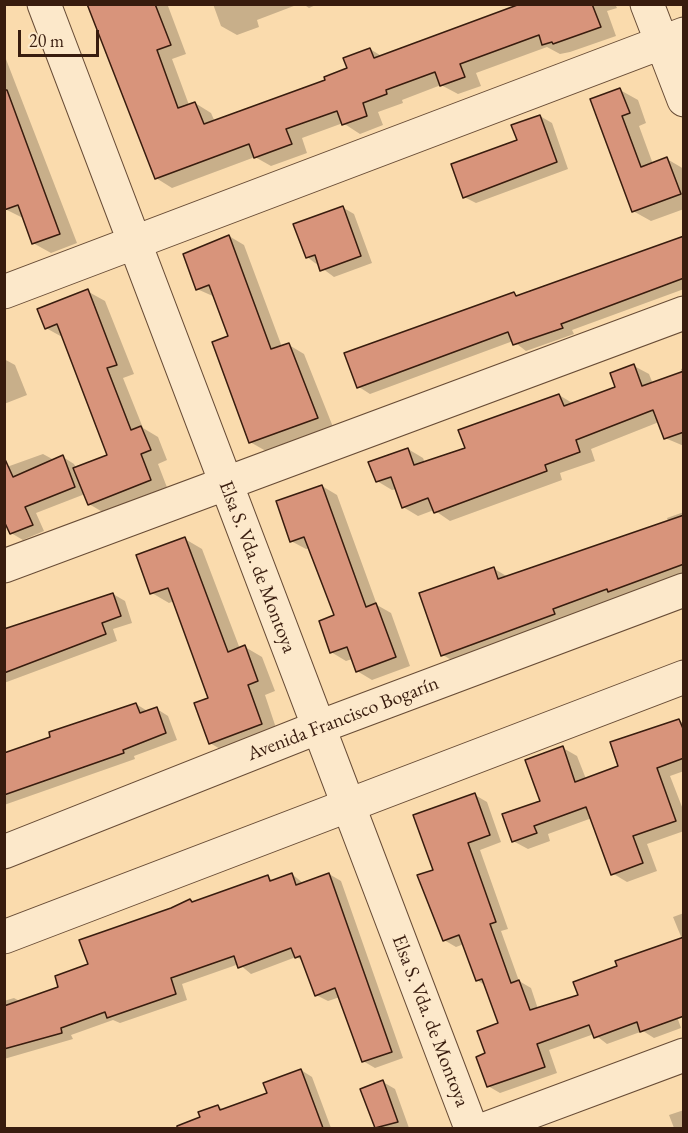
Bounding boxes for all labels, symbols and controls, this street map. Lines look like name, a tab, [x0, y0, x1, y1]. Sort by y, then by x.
scale bar	[21, 18, 102, 56]
text: 20 m	[29, 29, 64, 52]
street label: Elsa S. Vda. de Montoya	[213, 477, 301, 657]
street label: Avenida Francisco Bogarín	[244, 671, 442, 767]
street label: Elsa S. Vda. de Montoya	[386, 931, 474, 1111]

